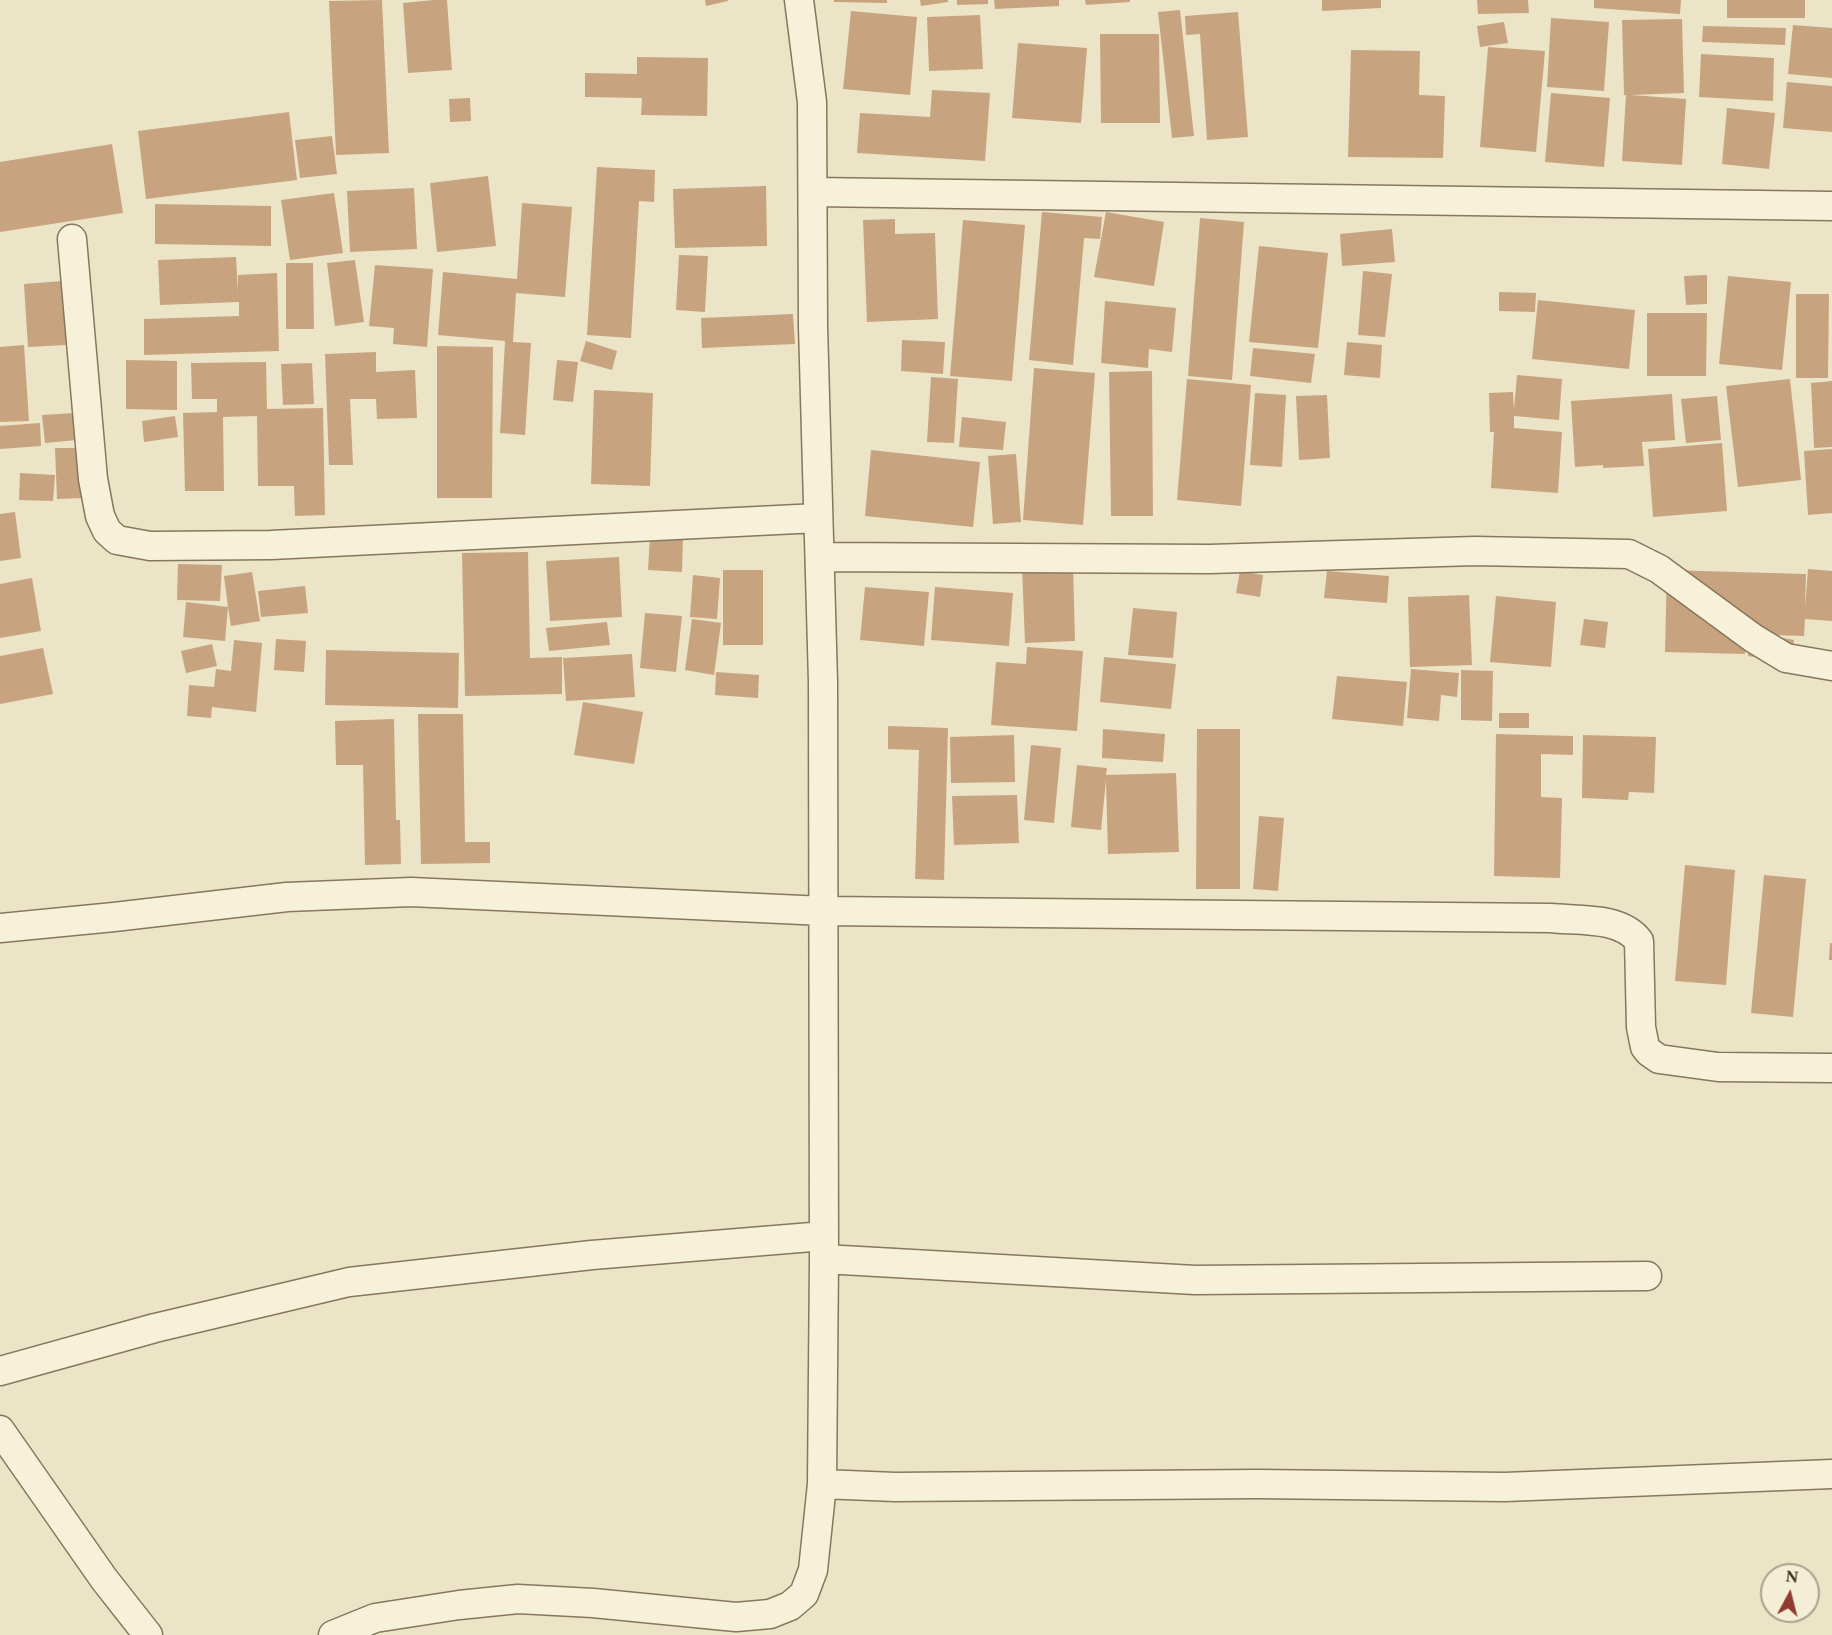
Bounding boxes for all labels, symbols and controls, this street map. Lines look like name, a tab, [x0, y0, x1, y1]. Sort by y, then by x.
north arrow	[1760, 1563, 1820, 1623]
text: N	[1784, 1564, 1800, 1590]

